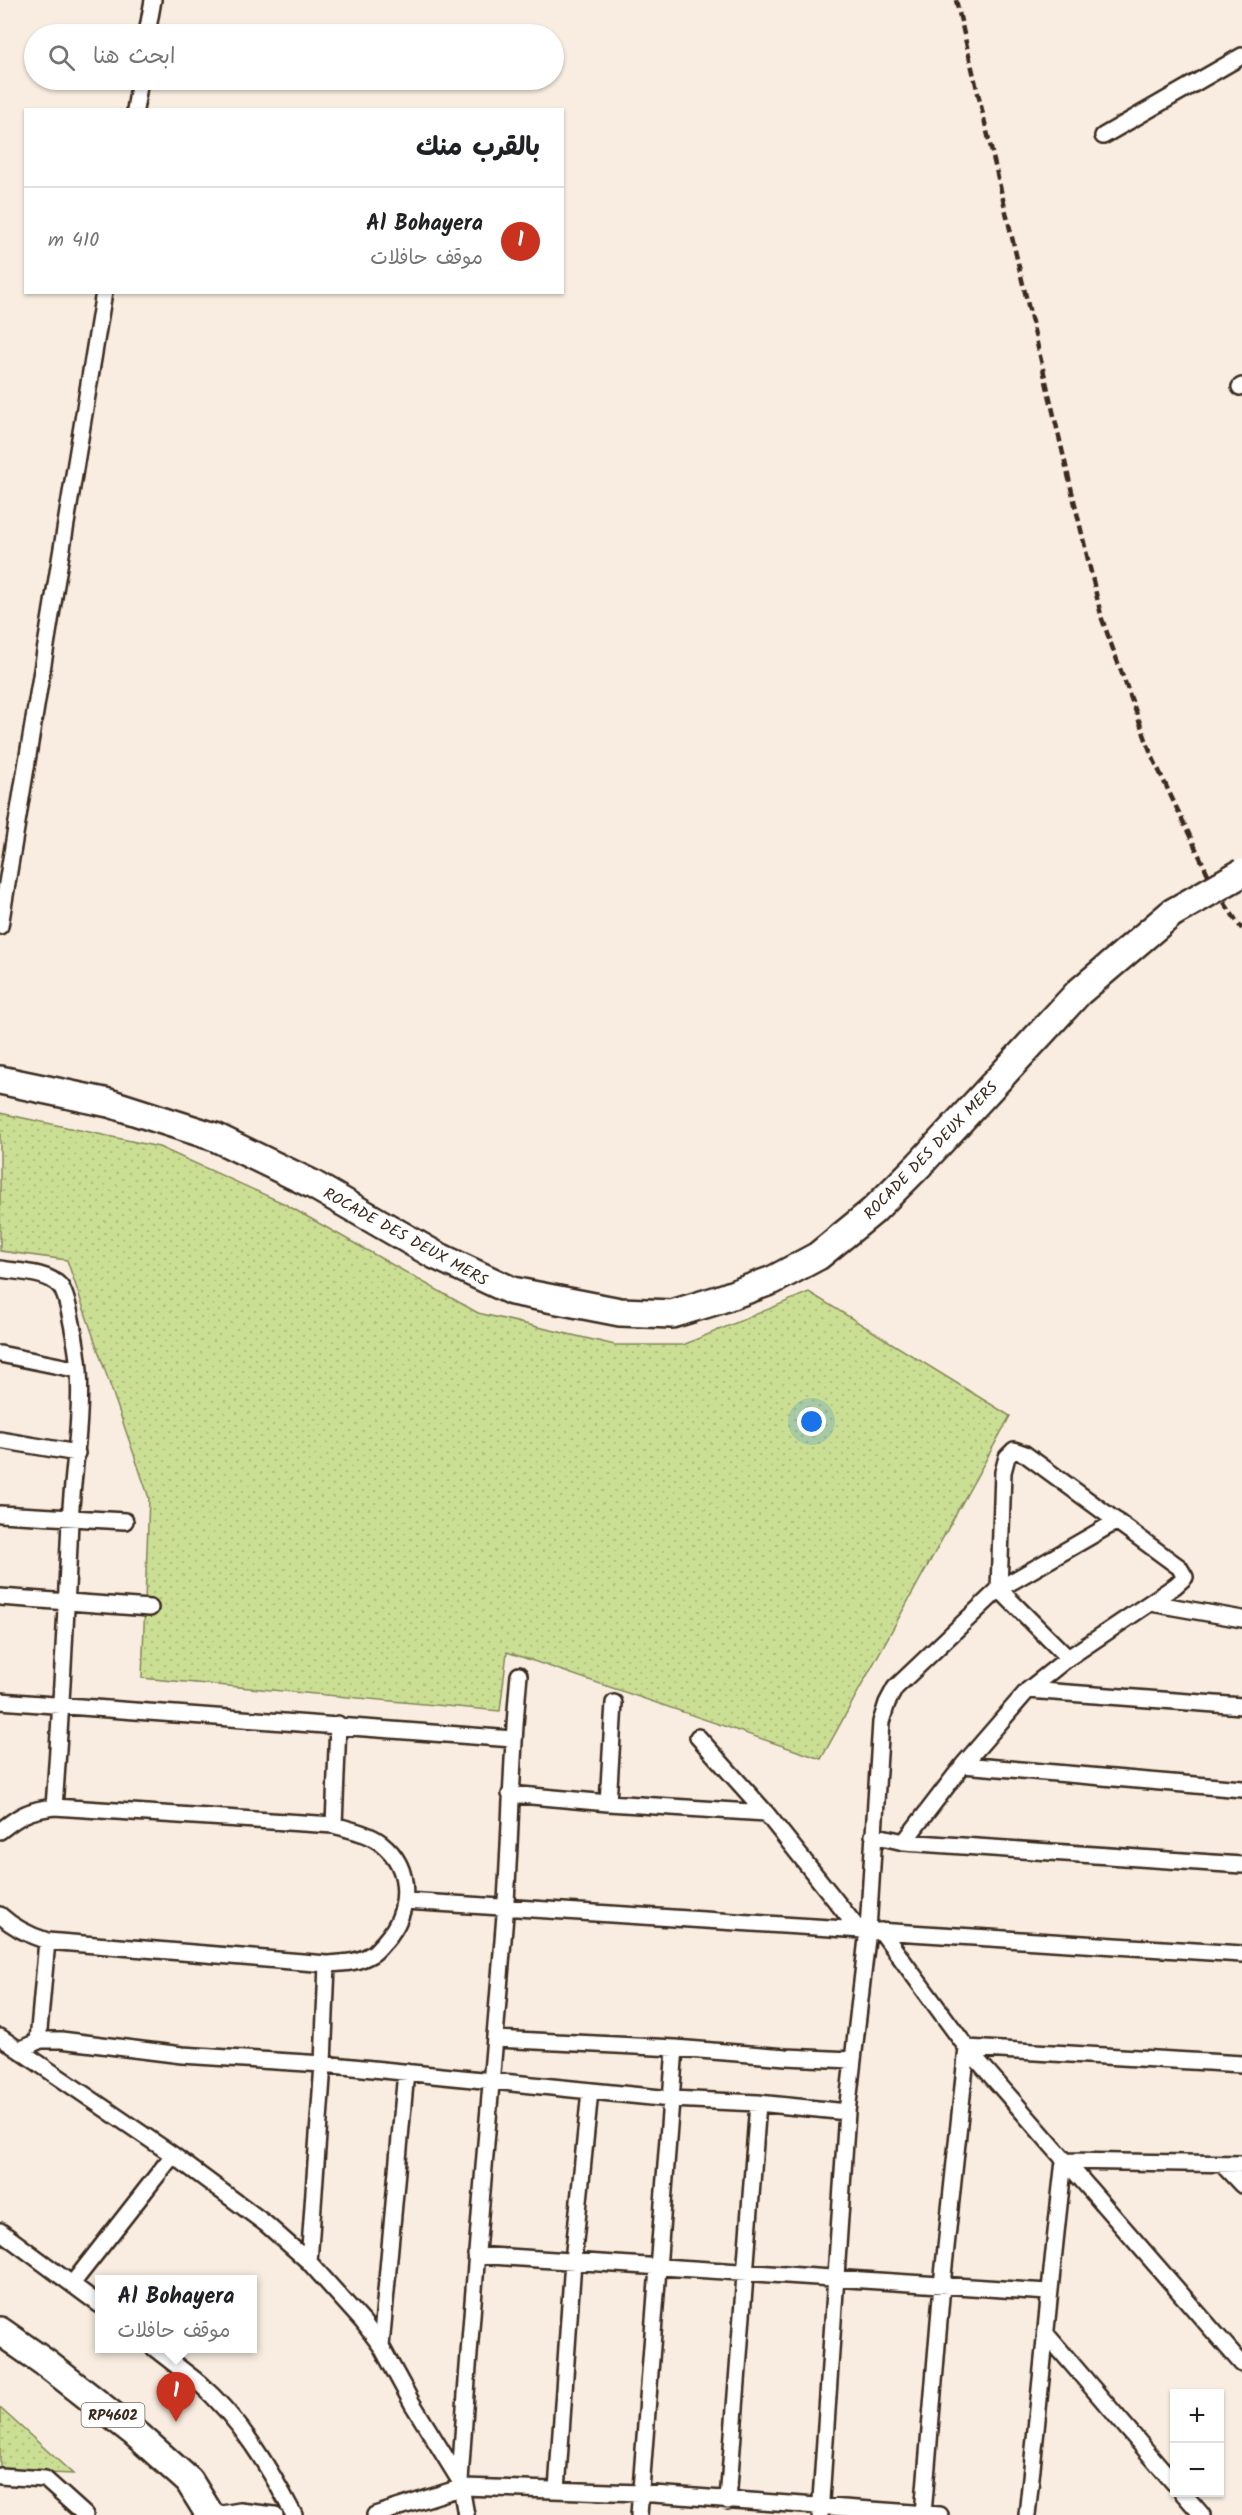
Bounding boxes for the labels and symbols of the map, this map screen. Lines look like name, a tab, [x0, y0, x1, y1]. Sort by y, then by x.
street label: ROCADE DES DEUX MERS	[858, 1076, 1005, 1226]
street label: ROCADE DES DEUX MERS	[318, 1182, 493, 1293]
your location	[797, 1407, 826, 1436]
pin: 1	[156, 2372, 195, 2422]
road number: RP4602	[82, 2403, 144, 2427]

